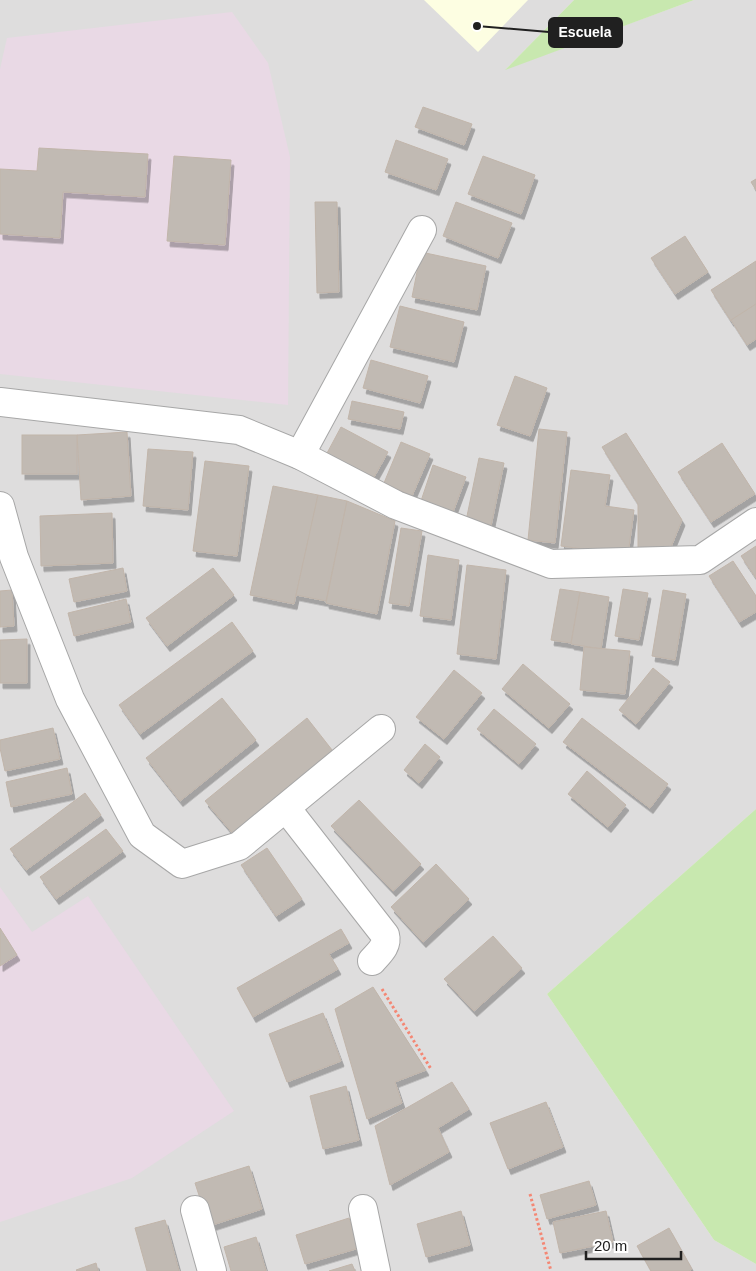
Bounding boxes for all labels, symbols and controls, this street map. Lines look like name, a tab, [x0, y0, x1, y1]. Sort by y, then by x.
callout: Escuela	[549, 18, 622, 47]
text: Escuela	[559, 24, 612, 40]
scale bar	[586, 1228, 681, 1260]
text: 20 m	[594, 1237, 627, 1254]

